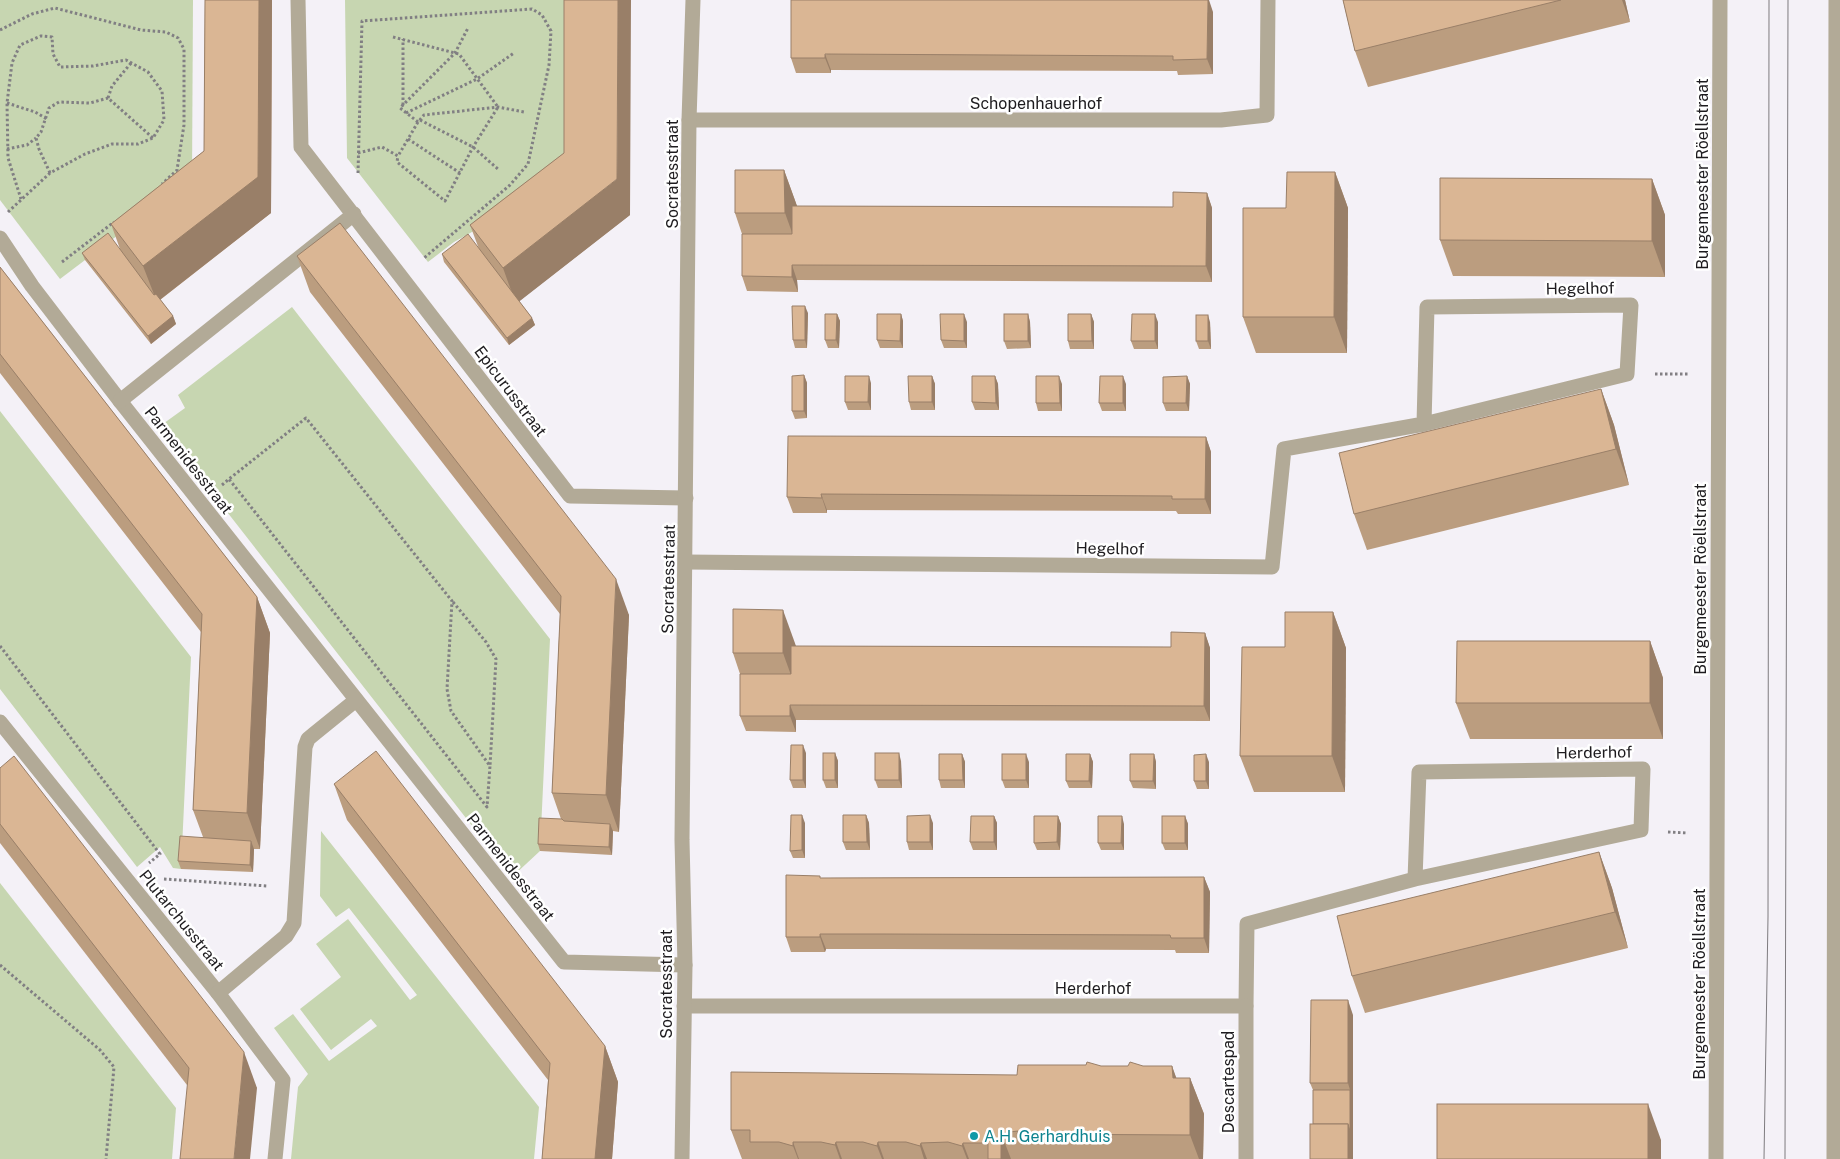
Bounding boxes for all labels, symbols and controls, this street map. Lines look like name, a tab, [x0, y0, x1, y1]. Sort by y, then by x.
street label: Burgemeester Röellstraat	[1693, 78, 1712, 270]
street label: Schopenhauerhof	[970, 94, 1102, 113]
street label: Socratesstraat	[663, 119, 682, 229]
street label: Hegelhof	[1545, 278, 1615, 299]
street label: Epicurusstraat	[470, 342, 551, 440]
street label: Parmenidesstraat	[141, 403, 237, 518]
street label: Burgemeester Röellstraat	[1691, 483, 1710, 675]
street label: Socratesstraat	[658, 524, 679, 634]
street label: Hegelhof	[1075, 538, 1145, 559]
street label: Herderhof	[1556, 742, 1632, 763]
street label: Parmenidesstraat	[463, 810, 559, 925]
street label: Plutarchusstraat	[135, 866, 228, 974]
street label: Burgemeester Röellstraat	[1690, 888, 1709, 1080]
street label: Socratesstraat	[657, 929, 676, 1039]
street label: Herderhof	[1055, 979, 1131, 998]
street label: Descartespad	[1219, 1031, 1238, 1133]
place label: A.H. Gerhardhuis	[984, 1127, 1110, 1146]
marker: A.H. Gerhardhuis	[968, 1130, 980, 1142]

